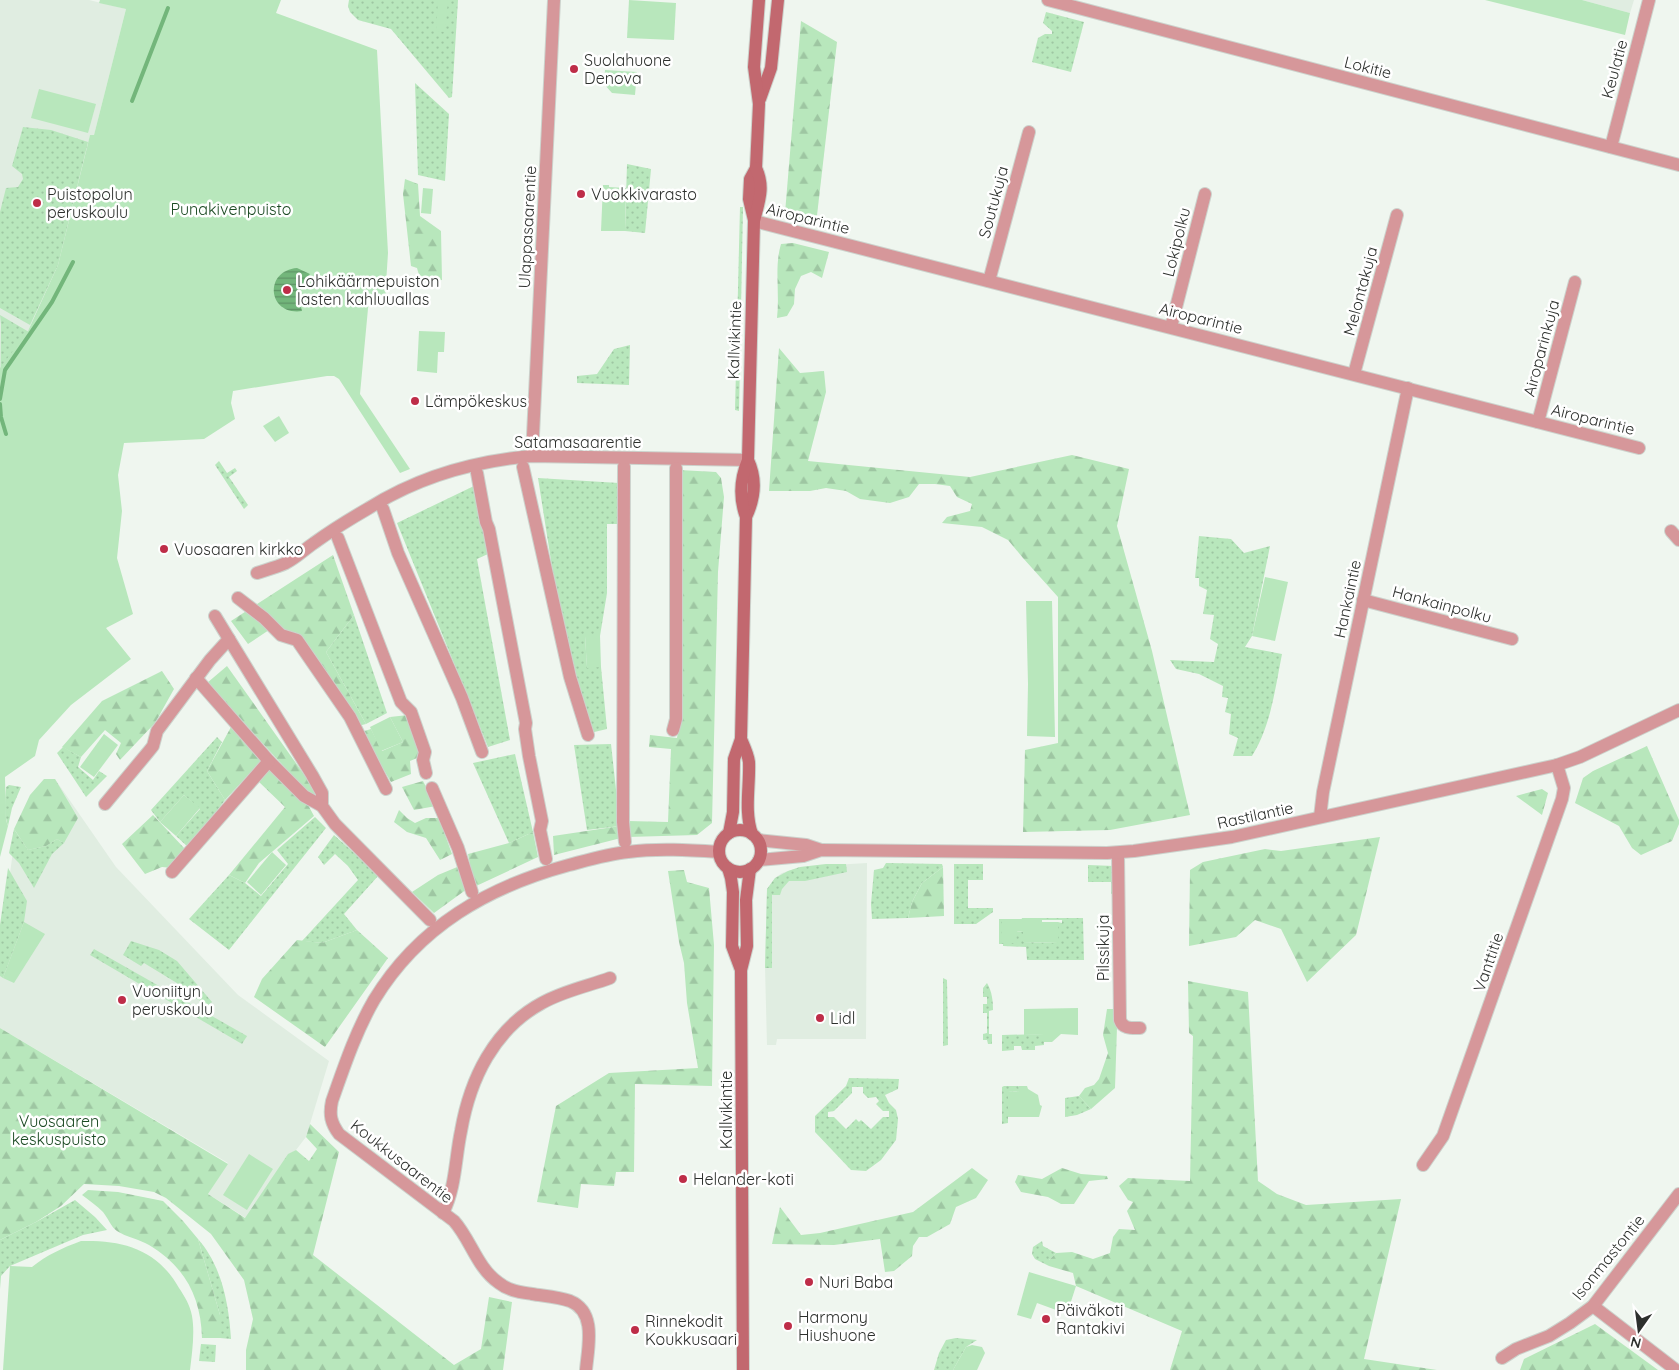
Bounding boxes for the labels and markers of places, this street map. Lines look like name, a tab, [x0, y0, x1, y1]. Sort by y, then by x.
place label: Suolahuone Denova	[584, 50, 671, 88]
marker: Suolahuone Denova	[568, 63, 580, 75]
place label: Puistopolun peruskoulu	[47, 184, 133, 222]
place label: Vuokkivarasto	[591, 184, 697, 204]
marker: Vuokkivarasto	[575, 188, 587, 200]
marker: Puistopolun peruskoulu	[31, 197, 43, 209]
place label: Lohikäärmepuiston lasten kahluuallas	[297, 271, 440, 309]
marker: Lohikäärmepuiston lasten kahluuallas	[281, 284, 293, 296]
place label: Lämpökeskus	[425, 391, 527, 411]
marker: Lämpökeskus	[409, 395, 421, 407]
place label: Vuosaaren kirkko	[174, 539, 303, 559]
marker: Vuosaaren kirkko	[158, 543, 170, 555]
place label: Vuoniityn peruskoulu	[132, 981, 213, 1019]
marker: Vuoniityn peruskoulu	[116, 994, 128, 1006]
place label: Lidl	[830, 1008, 855, 1028]
marker: Lidl	[814, 1012, 826, 1024]
place label: Helander-koti	[693, 1169, 794, 1189]
marker: Helander-koti	[677, 1173, 689, 1185]
place label: Nuri Baba	[819, 1272, 893, 1292]
marker: Nuri Baba	[803, 1276, 815, 1288]
place label: Päiväkoti Rantakivi	[1056, 1300, 1125, 1338]
place label: Harmony Hiushuone	[798, 1307, 876, 1345]
place label: Rinnekodit Koukkusaari	[645, 1311, 737, 1349]
marker: Päiväkoti Rantakivi	[1040, 1313, 1052, 1325]
marker: Harmony Hiushuone	[782, 1320, 794, 1332]
marker: Rinnekodit Koukkusaari	[629, 1324, 641, 1336]

